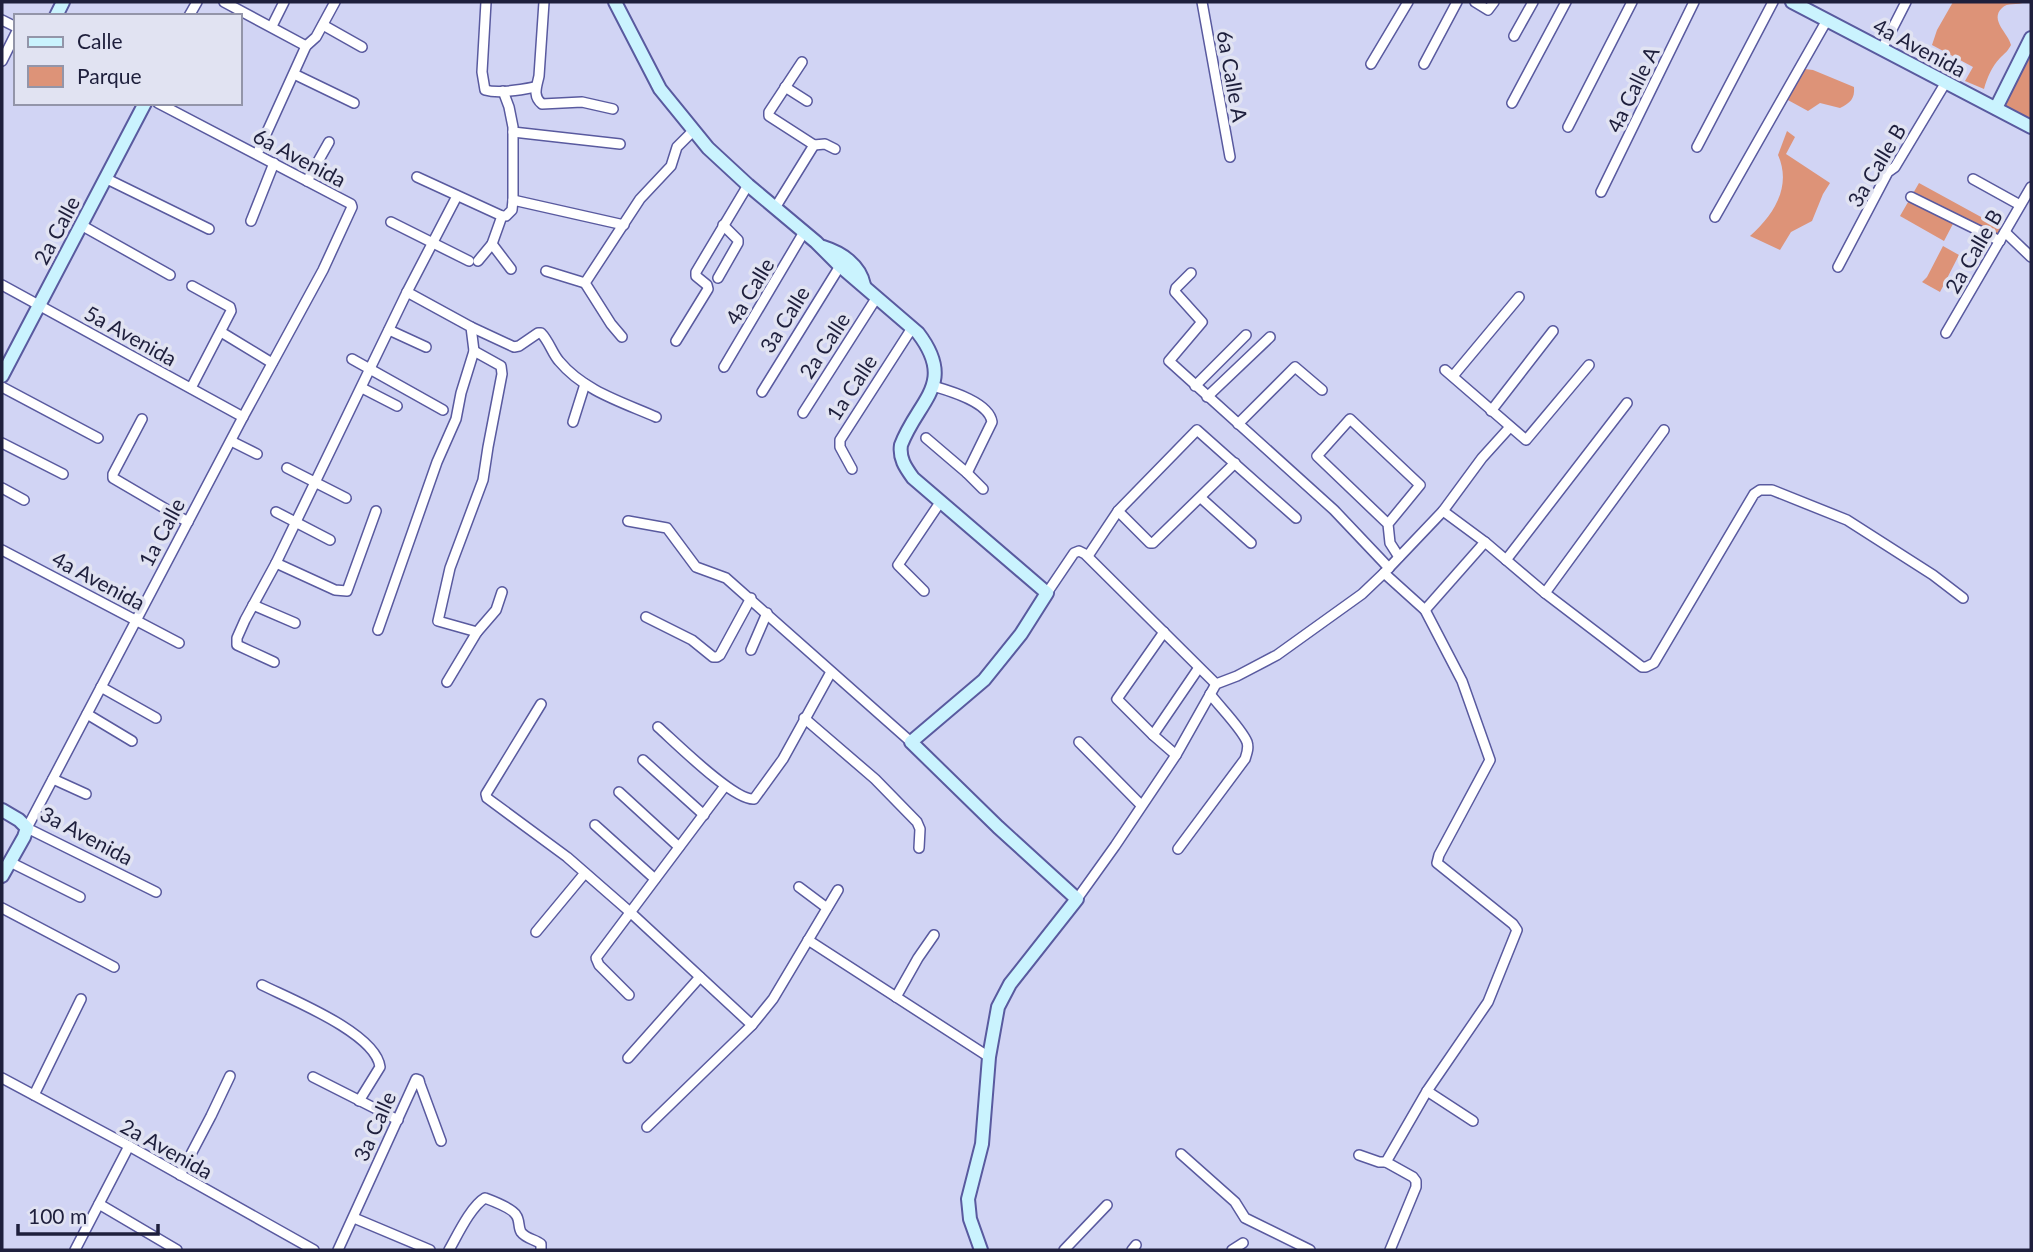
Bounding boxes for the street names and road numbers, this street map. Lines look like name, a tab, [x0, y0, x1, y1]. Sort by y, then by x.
street label: 4a Avenida	[1869, 12, 1971, 82]
street label: 6a Calle A	[1213, 28, 1253, 124]
street label: 4a Calle A	[1601, 41, 1664, 136]
street label: 3a Calle B	[1841, 119, 1911, 211]
street label: 6a Avenida	[249, 122, 351, 192]
street label: 2a Calle	[28, 192, 84, 268]
street label: 2a Calle B	[1939, 205, 2007, 297]
street label: 4a Calle	[719, 253, 779, 329]
street label: 3a Calle	[754, 281, 814, 357]
street label: 5a Avenida	[81, 300, 181, 370]
street label: 2a Calle	[794, 307, 854, 383]
street label: 1a Calle	[821, 349, 881, 425]
street label: 1a Calle	[133, 494, 189, 570]
street label: 4a Avenida	[48, 545, 150, 615]
street label: 3a Avenida	[36, 800, 138, 870]
street label: 3a Calle	[348, 1087, 400, 1165]
street label: 2a Avenida	[117, 1113, 217, 1183]

